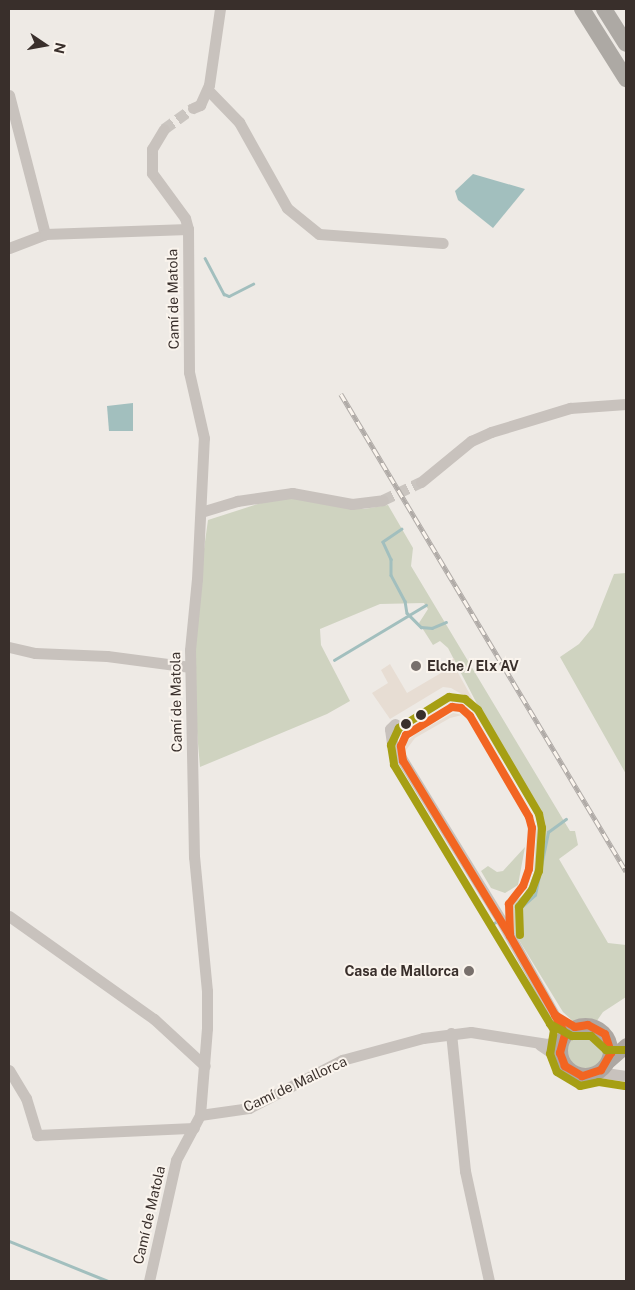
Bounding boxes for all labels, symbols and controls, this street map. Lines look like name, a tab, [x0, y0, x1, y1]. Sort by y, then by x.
north arrow	[20, 20, 70, 70]
text: N	[51, 41, 69, 55]
street label: Camí de Matola	[164, 248, 182, 350]
street label: Camí de Matola	[167, 651, 185, 753]
place label: Elche / Elx AV	[427, 658, 519, 674]
marker: Elche / Elx AV	[409, 659, 423, 673]
unlabelled marker	[416, 710, 426, 720]
unlabelled marker	[401, 719, 411, 729]
place label: Casa de Mallorca	[344, 963, 459, 979]
marker: Casa de Mallorca	[463, 965, 475, 977]
street label: Camí de Mallorca	[241, 1053, 349, 1115]
street label: Camí de Matola	[129, 1164, 169, 1266]

